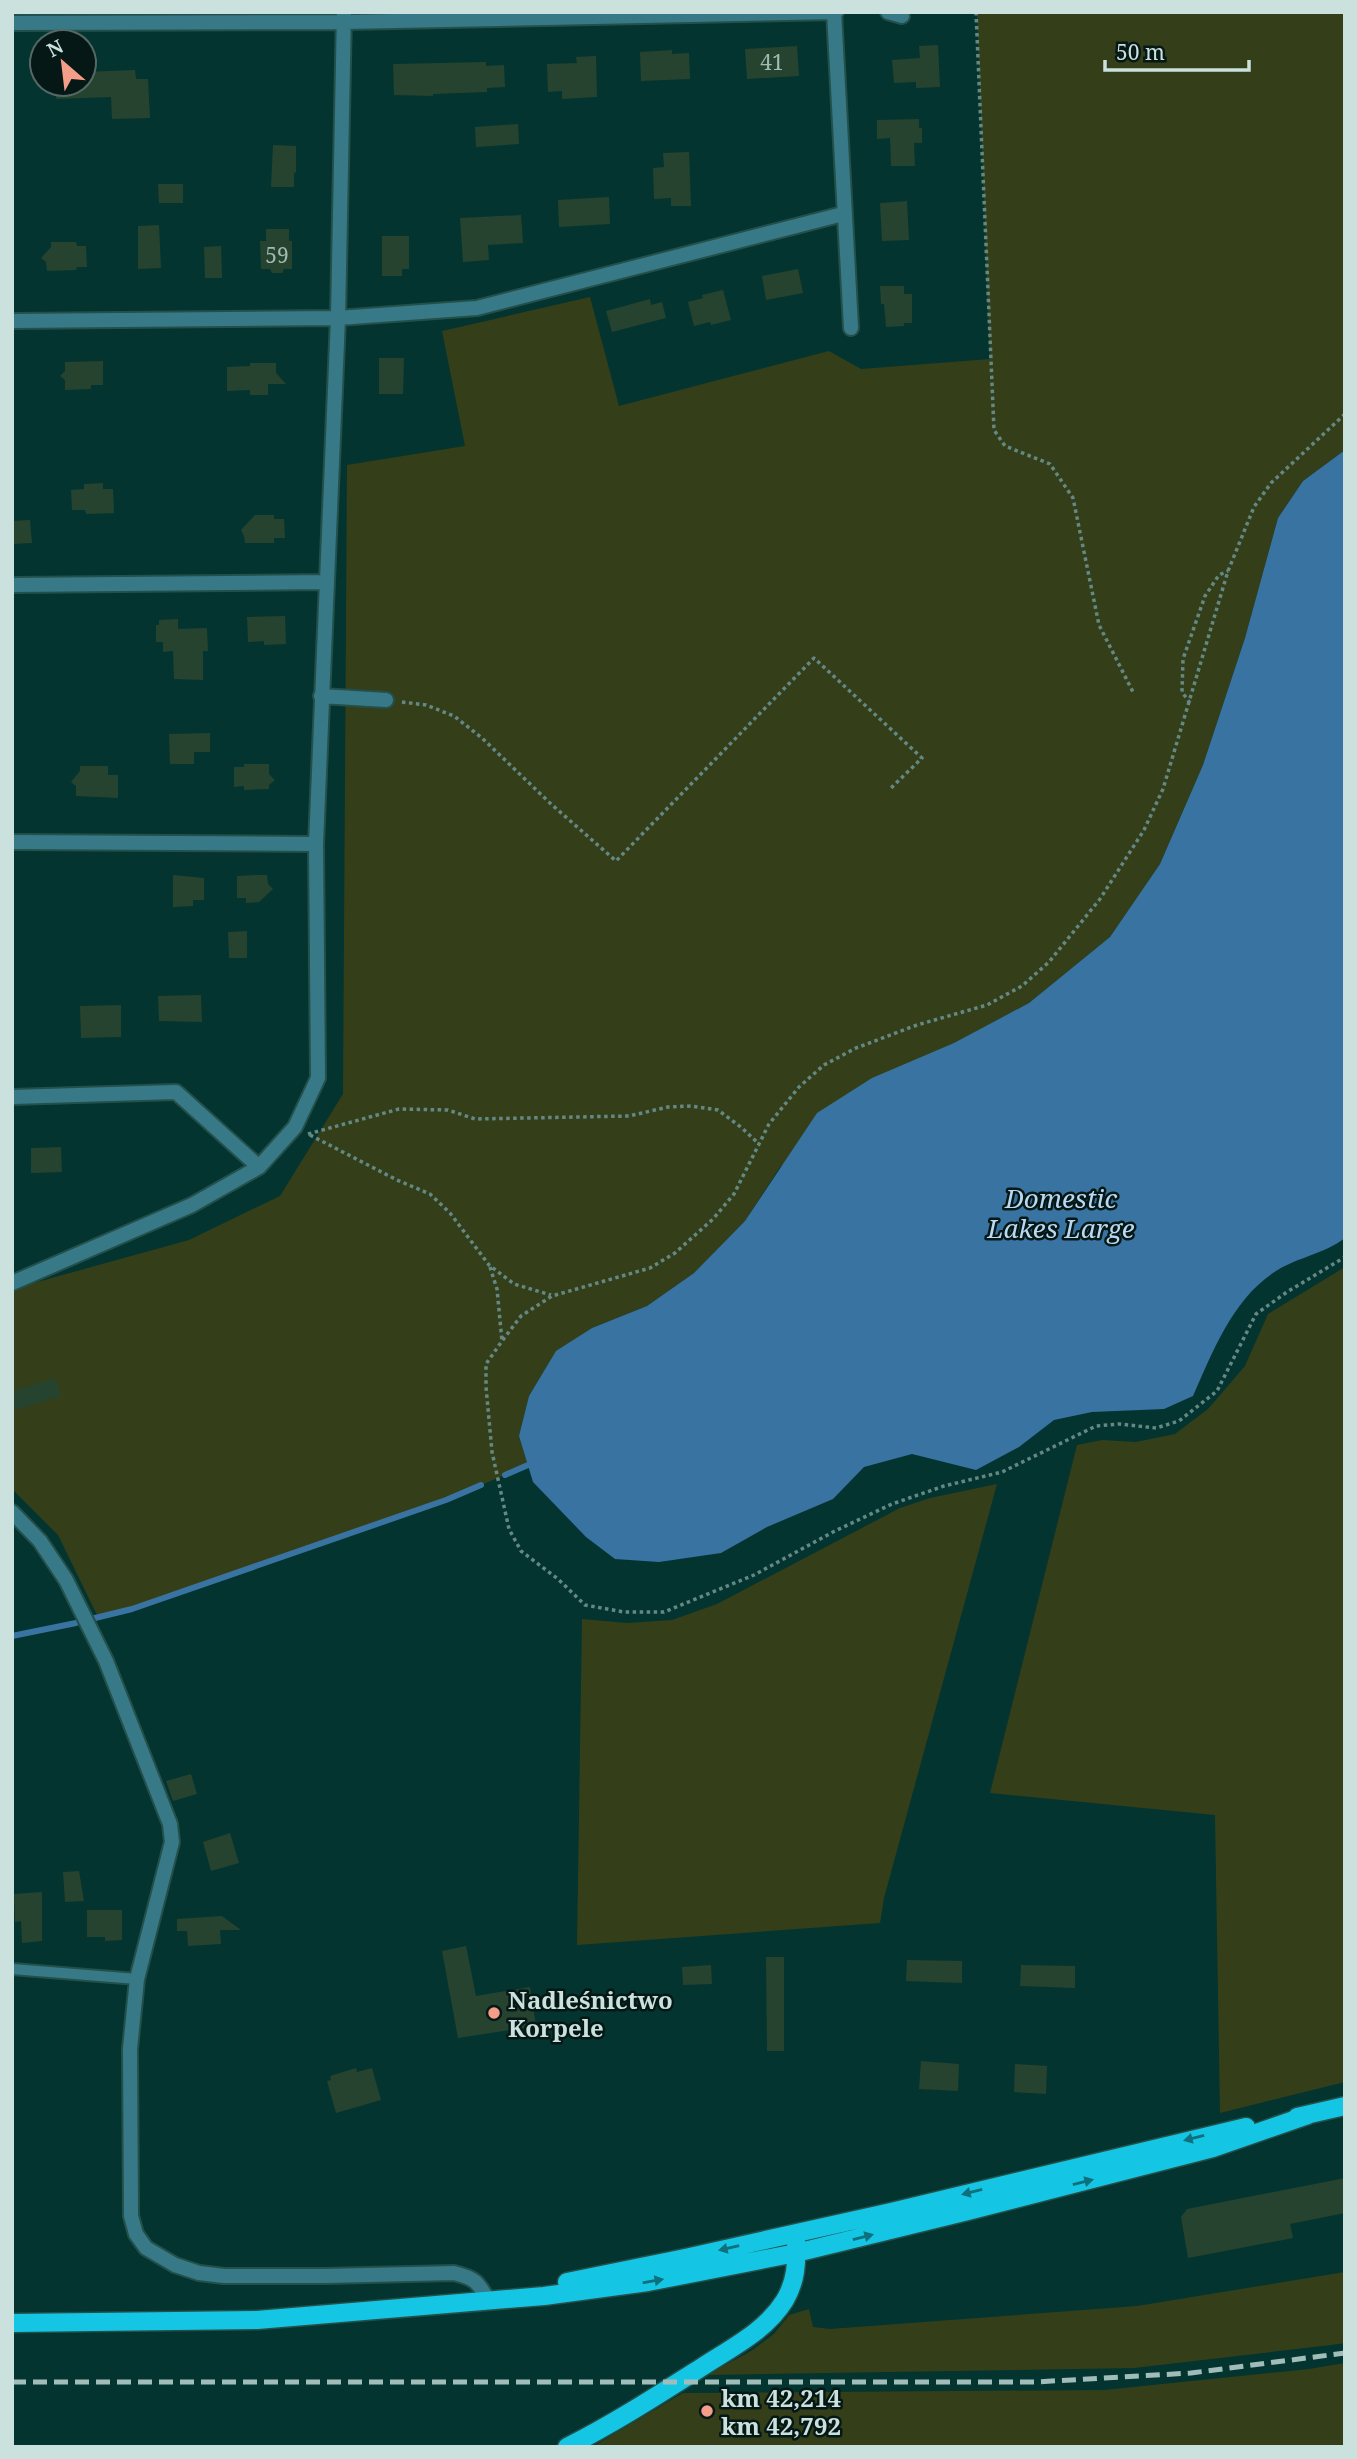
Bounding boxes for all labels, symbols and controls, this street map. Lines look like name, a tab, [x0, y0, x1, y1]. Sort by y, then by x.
north arrow	[28, 28, 98, 98]
scale bar	[1105, 28, 1248, 72]
text: N	[42, 33, 68, 63]
text: 50 m	[1116, 38, 1165, 66]
house number: 41	[760, 48, 784, 76]
house number: 59	[265, 241, 289, 269]
water label: Domestic Lakes Large	[986, 1180, 1135, 1246]
place label: Nadleśnictwo Korpele	[508, 1983, 673, 2044]
marker: Nadleśnictwo Korpele	[486, 2005, 502, 2021]
one-way arrow	[1182, 2133, 1204, 2144]
one-way arrow	[1073, 2176, 1095, 2187]
one-way arrow	[961, 2187, 983, 2198]
one-way arrow	[852, 2231, 874, 2242]
one-way arrow	[718, 2242, 740, 2253]
one-way arrow	[642, 2275, 664, 2286]
place label: km 42,214 km 42,792	[721, 2381, 841, 2442]
marker: km 42,214 km 42,792	[699, 2403, 715, 2419]

